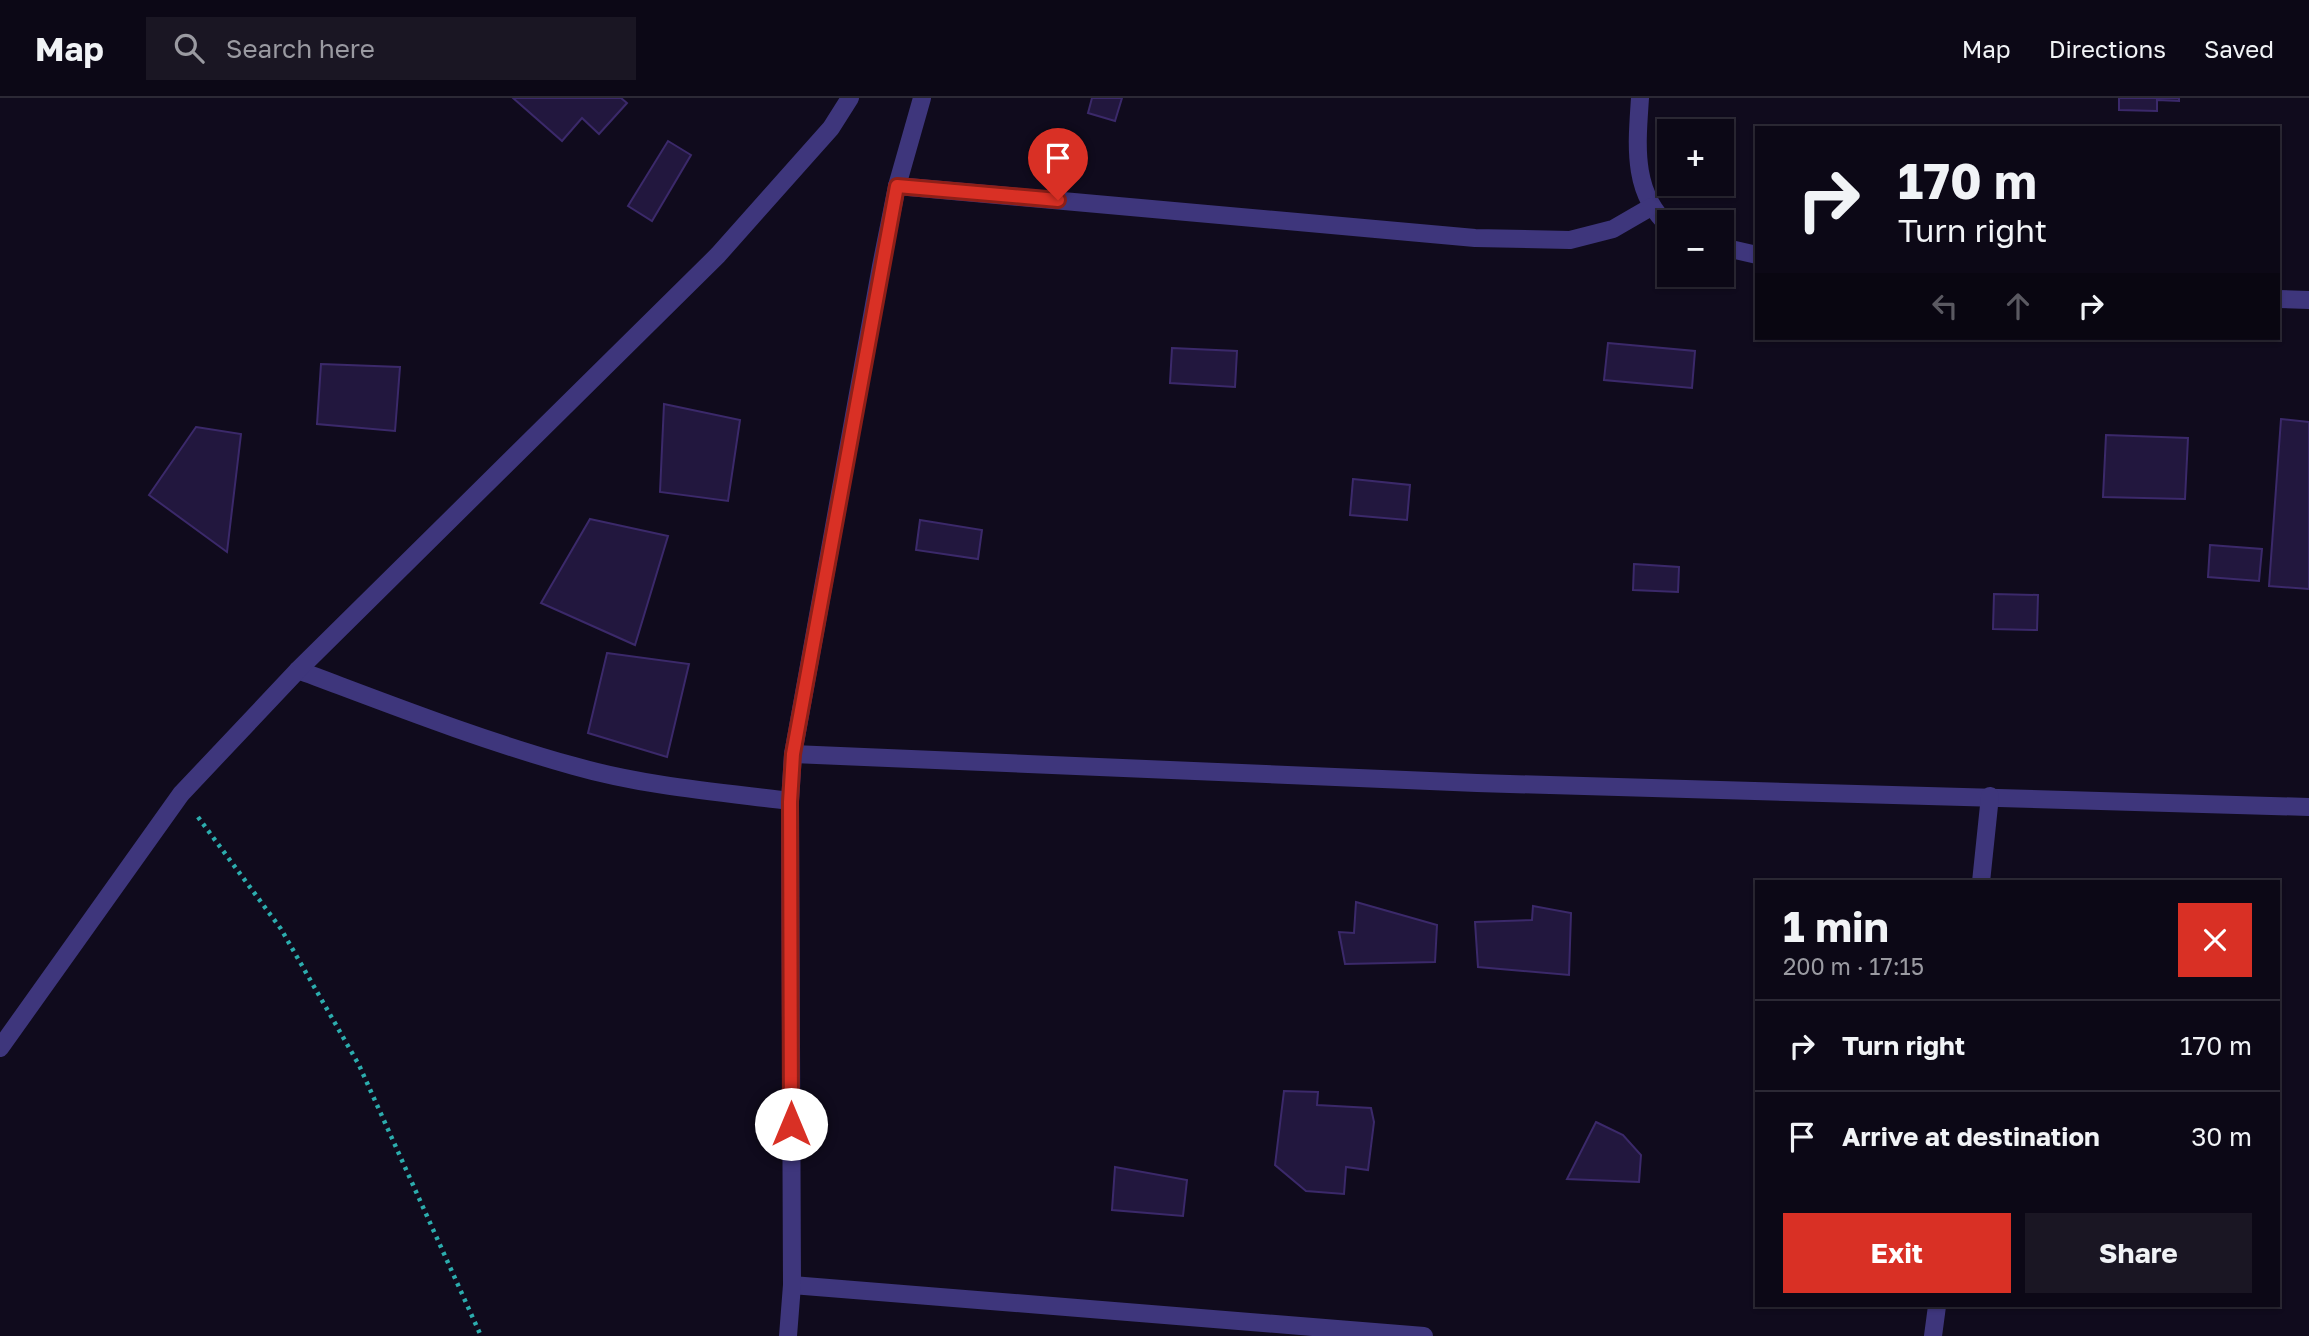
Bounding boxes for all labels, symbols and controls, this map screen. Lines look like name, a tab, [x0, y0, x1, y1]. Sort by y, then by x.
search box	[146, 17, 636, 80]
text: Map	[35, 29, 104, 68]
icon: search	[170, 29, 208, 67]
text: Search here	[226, 33, 375, 64]
text: Map	[1962, 34, 2011, 63]
text: Directions	[2049, 34, 2166, 63]
text: Saved	[2204, 34, 2274, 63]
map controls	[1657, 119, 1734, 287]
button: +	[1657, 119, 1734, 196]
pin	[1028, 128, 1088, 200]
icon: arrive	[1039, 139, 1077, 177]
text: 170 m	[1898, 151, 2037, 210]
icon: right	[1783, 154, 1874, 245]
button: −	[1657, 210, 1734, 287]
text: Turn right	[1898, 211, 2047, 249]
icon: left	[1926, 287, 1964, 325]
icon: ahead	[1999, 287, 2037, 325]
icon: right	[2072, 287, 2110, 325]
text: 1 min	[1783, 901, 1889, 951]
button: close	[2178, 903, 2252, 977]
text: 200 m · 17:15	[1783, 952, 1924, 980]
icon: right	[1783, 1027, 1821, 1065]
text: Turn right	[1842, 1030, 1965, 1061]
text: 170 m	[2180, 1030, 2252, 1061]
position arrow	[754, 1087, 828, 1161]
icon: arrive	[1783, 1118, 1821, 1156]
text: Arrive at destination	[1842, 1121, 2100, 1152]
text: 30 m	[2191, 1121, 2252, 1152]
button: Exit	[1783, 1213, 2011, 1293]
button: Share	[2025, 1213, 2252, 1293]

